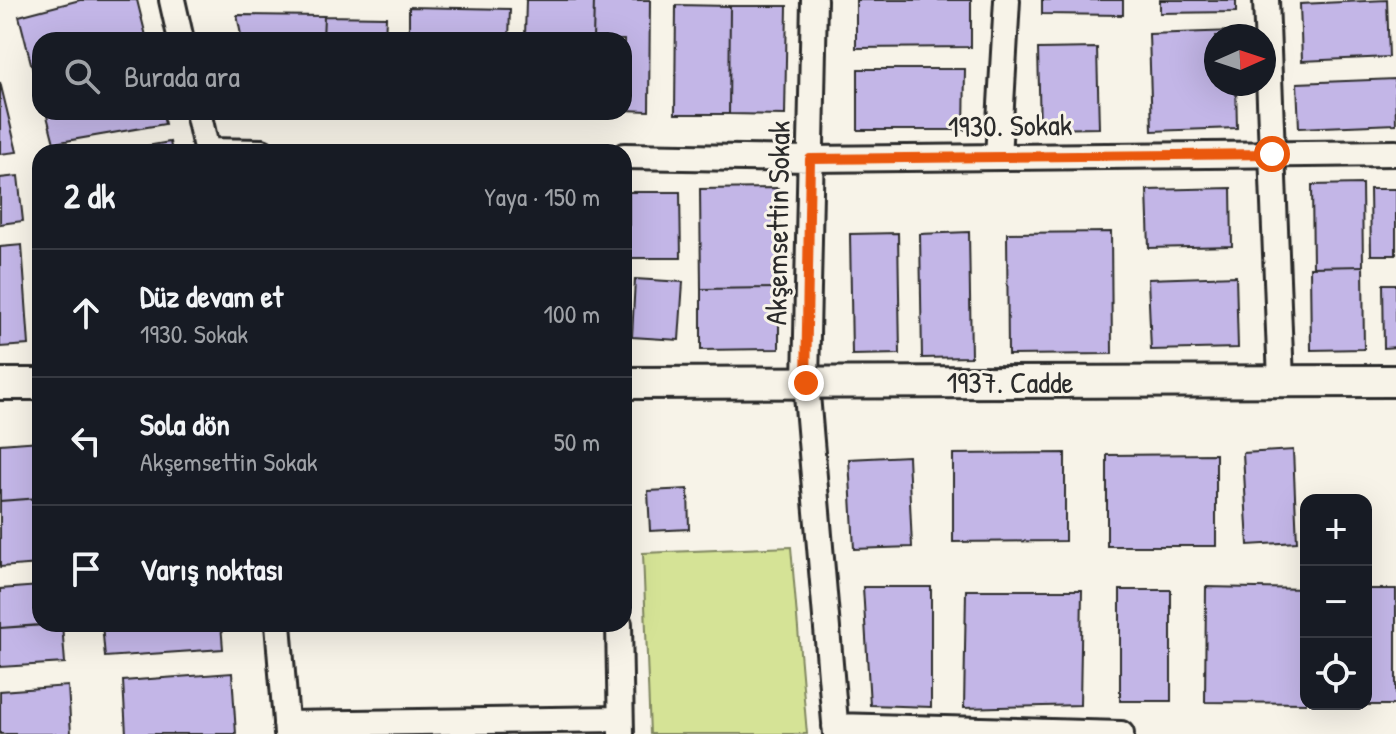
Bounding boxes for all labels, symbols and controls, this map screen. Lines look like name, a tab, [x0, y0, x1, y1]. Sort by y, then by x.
north arrow	[1204, 24, 1276, 96]
search box	[32, 32, 632, 120]
icon: search	[60, 54, 104, 98]
text: Burada ara	[124, 56, 240, 96]
street label: 1930. Sokak	[947, 104, 1073, 146]
street label: Akşemsettin Sokak	[755, 120, 799, 326]
route start	[1254, 136, 1290, 172]
text: 2 dk	[64, 173, 115, 219]
text: Yaya · 150 m	[484, 179, 600, 214]
text: Düz devam et	[140, 276, 283, 316]
icon: ahead	[64, 291, 108, 335]
text: 100 m	[544, 296, 600, 331]
text: 1930. Sokak	[140, 316, 248, 351]
street label: 1937. Cadde	[946, 362, 1074, 402]
route end	[788, 365, 824, 401]
text: Sola dön	[140, 404, 230, 444]
icon: left	[64, 419, 108, 463]
text: 50 m	[554, 424, 600, 459]
text: Akşemsettin Sokak	[140, 444, 318, 479]
map controls	[1300, 494, 1372, 710]
button: +	[1300, 494, 1372, 566]
icon: arrive	[64, 547, 108, 591]
text: Varış noktası	[140, 549, 284, 589]
button: −	[1300, 566, 1372, 638]
button: locate	[1300, 638, 1372, 710]

